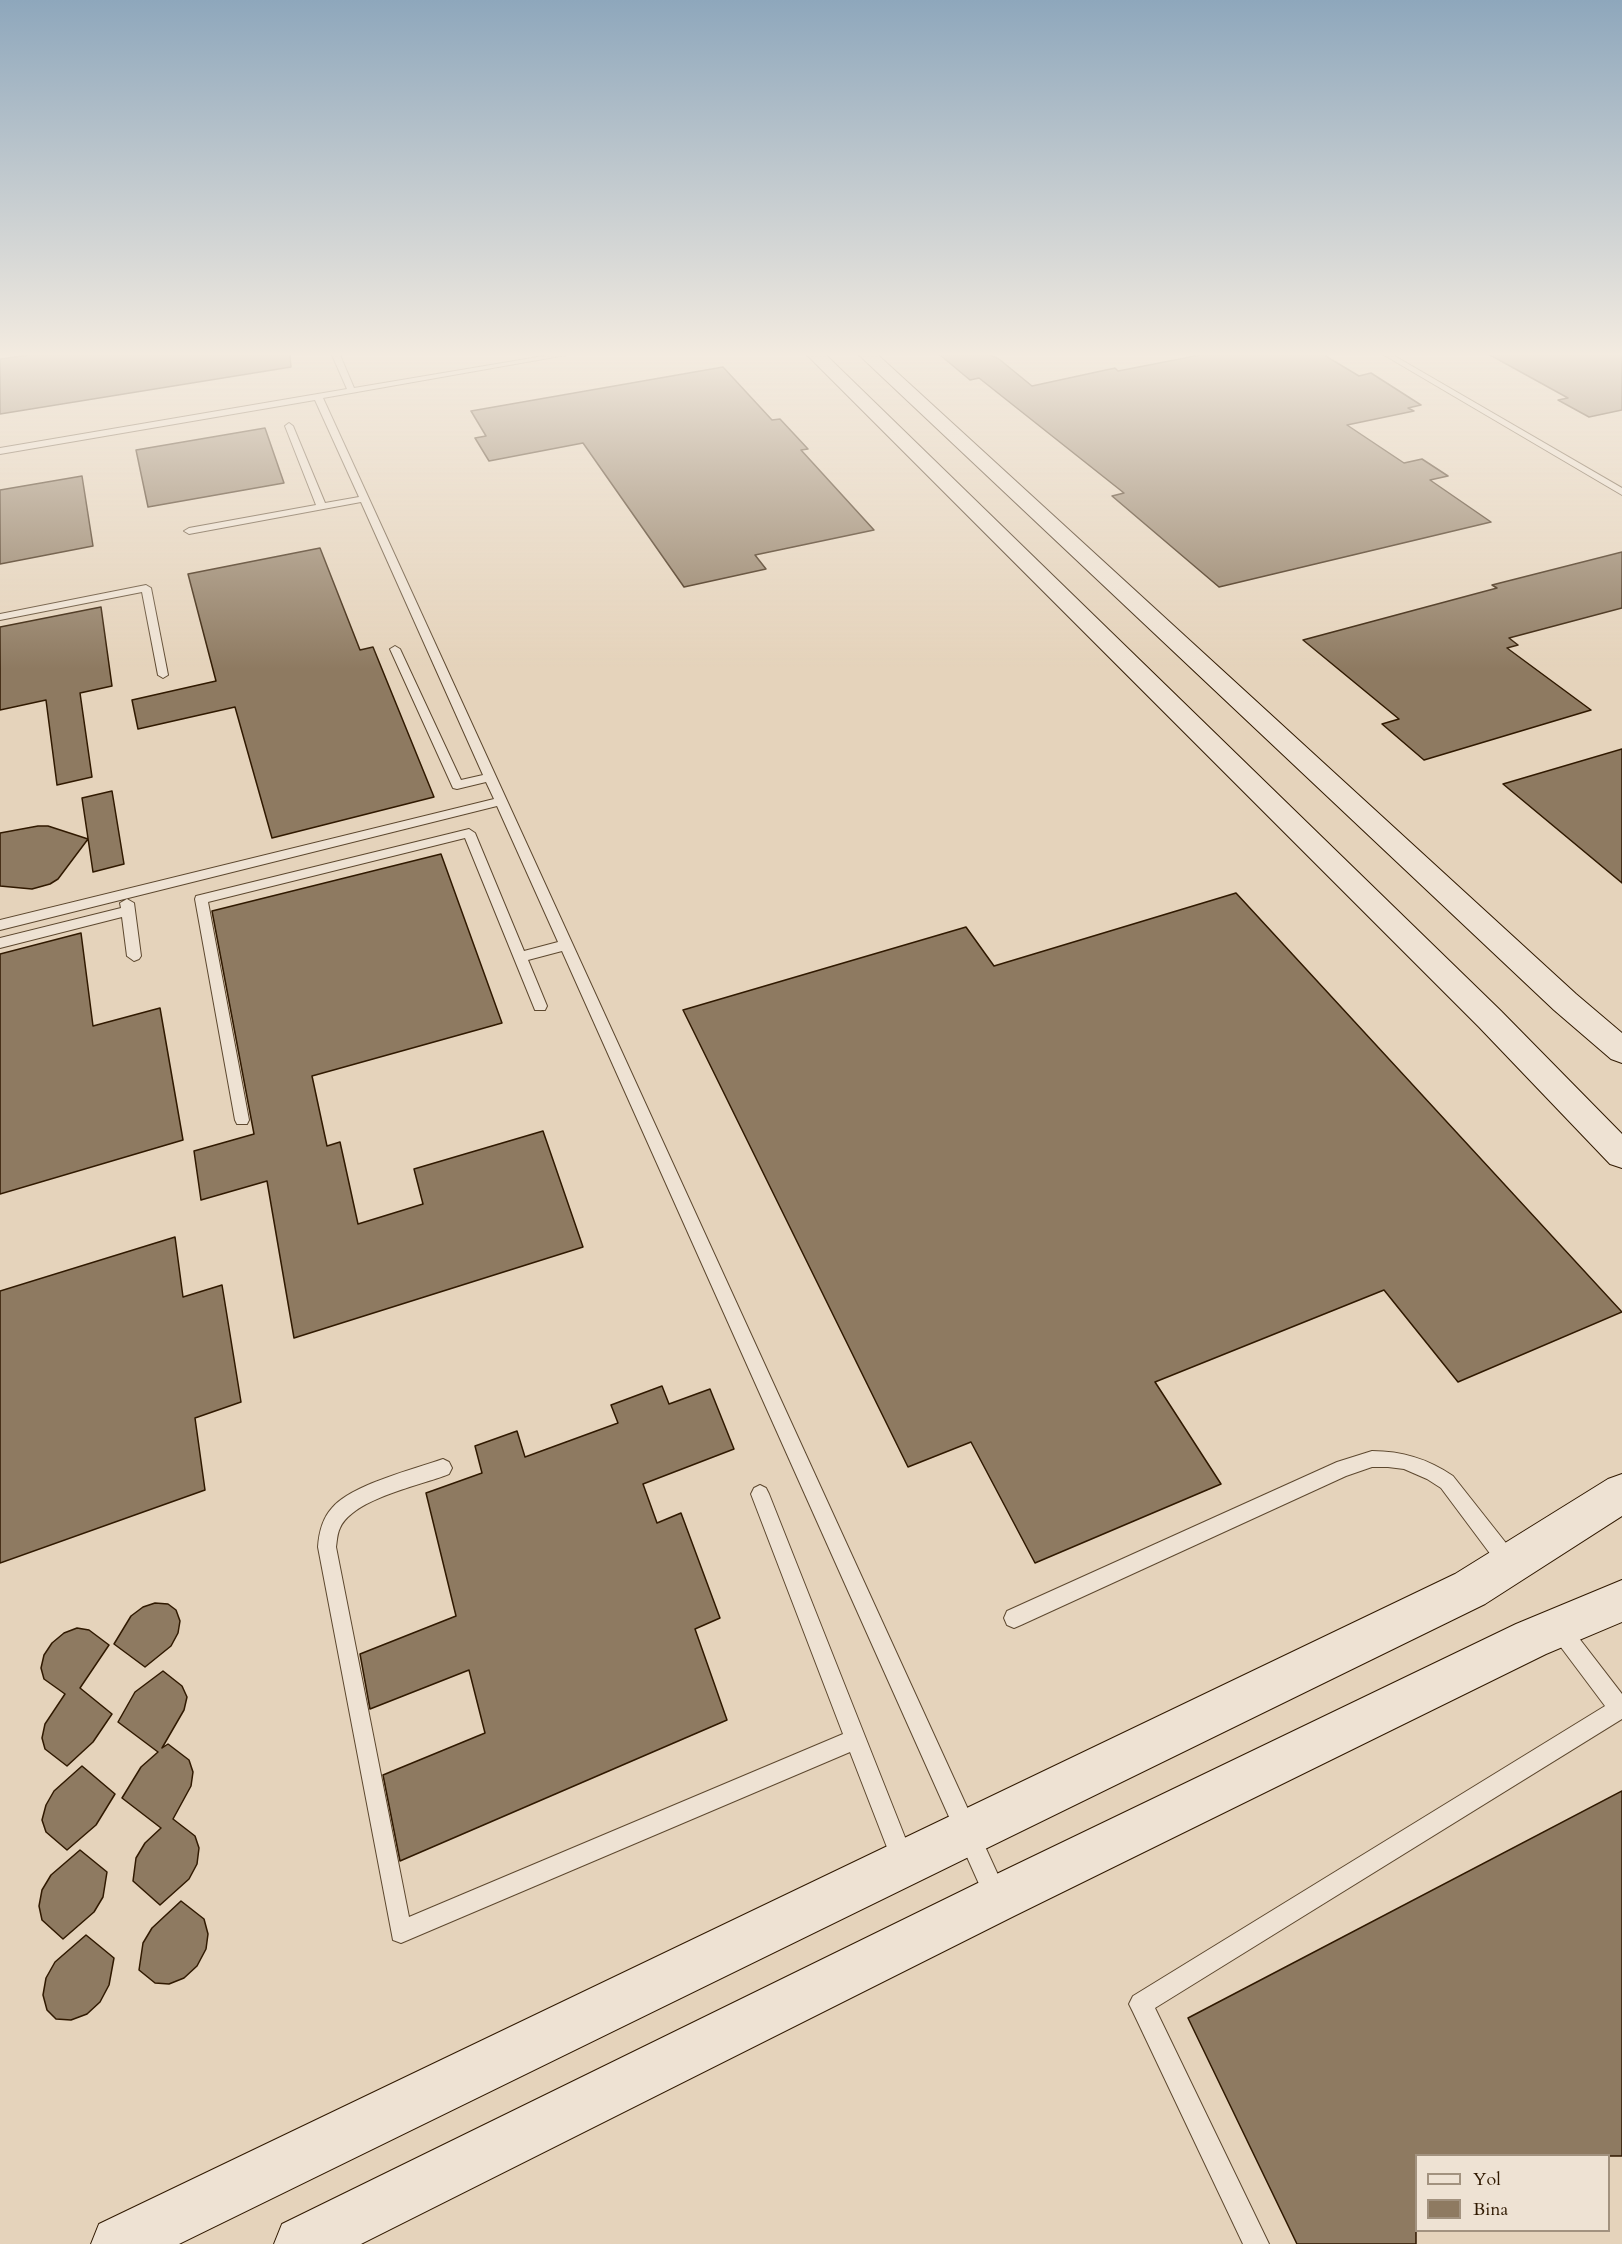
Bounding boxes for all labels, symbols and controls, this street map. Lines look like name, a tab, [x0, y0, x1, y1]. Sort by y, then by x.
legend	[1415, 2154, 1610, 2232]
text: Yol	[1473, 2167, 1501, 2192]
text: Bina	[1473, 2197, 1508, 2222]

